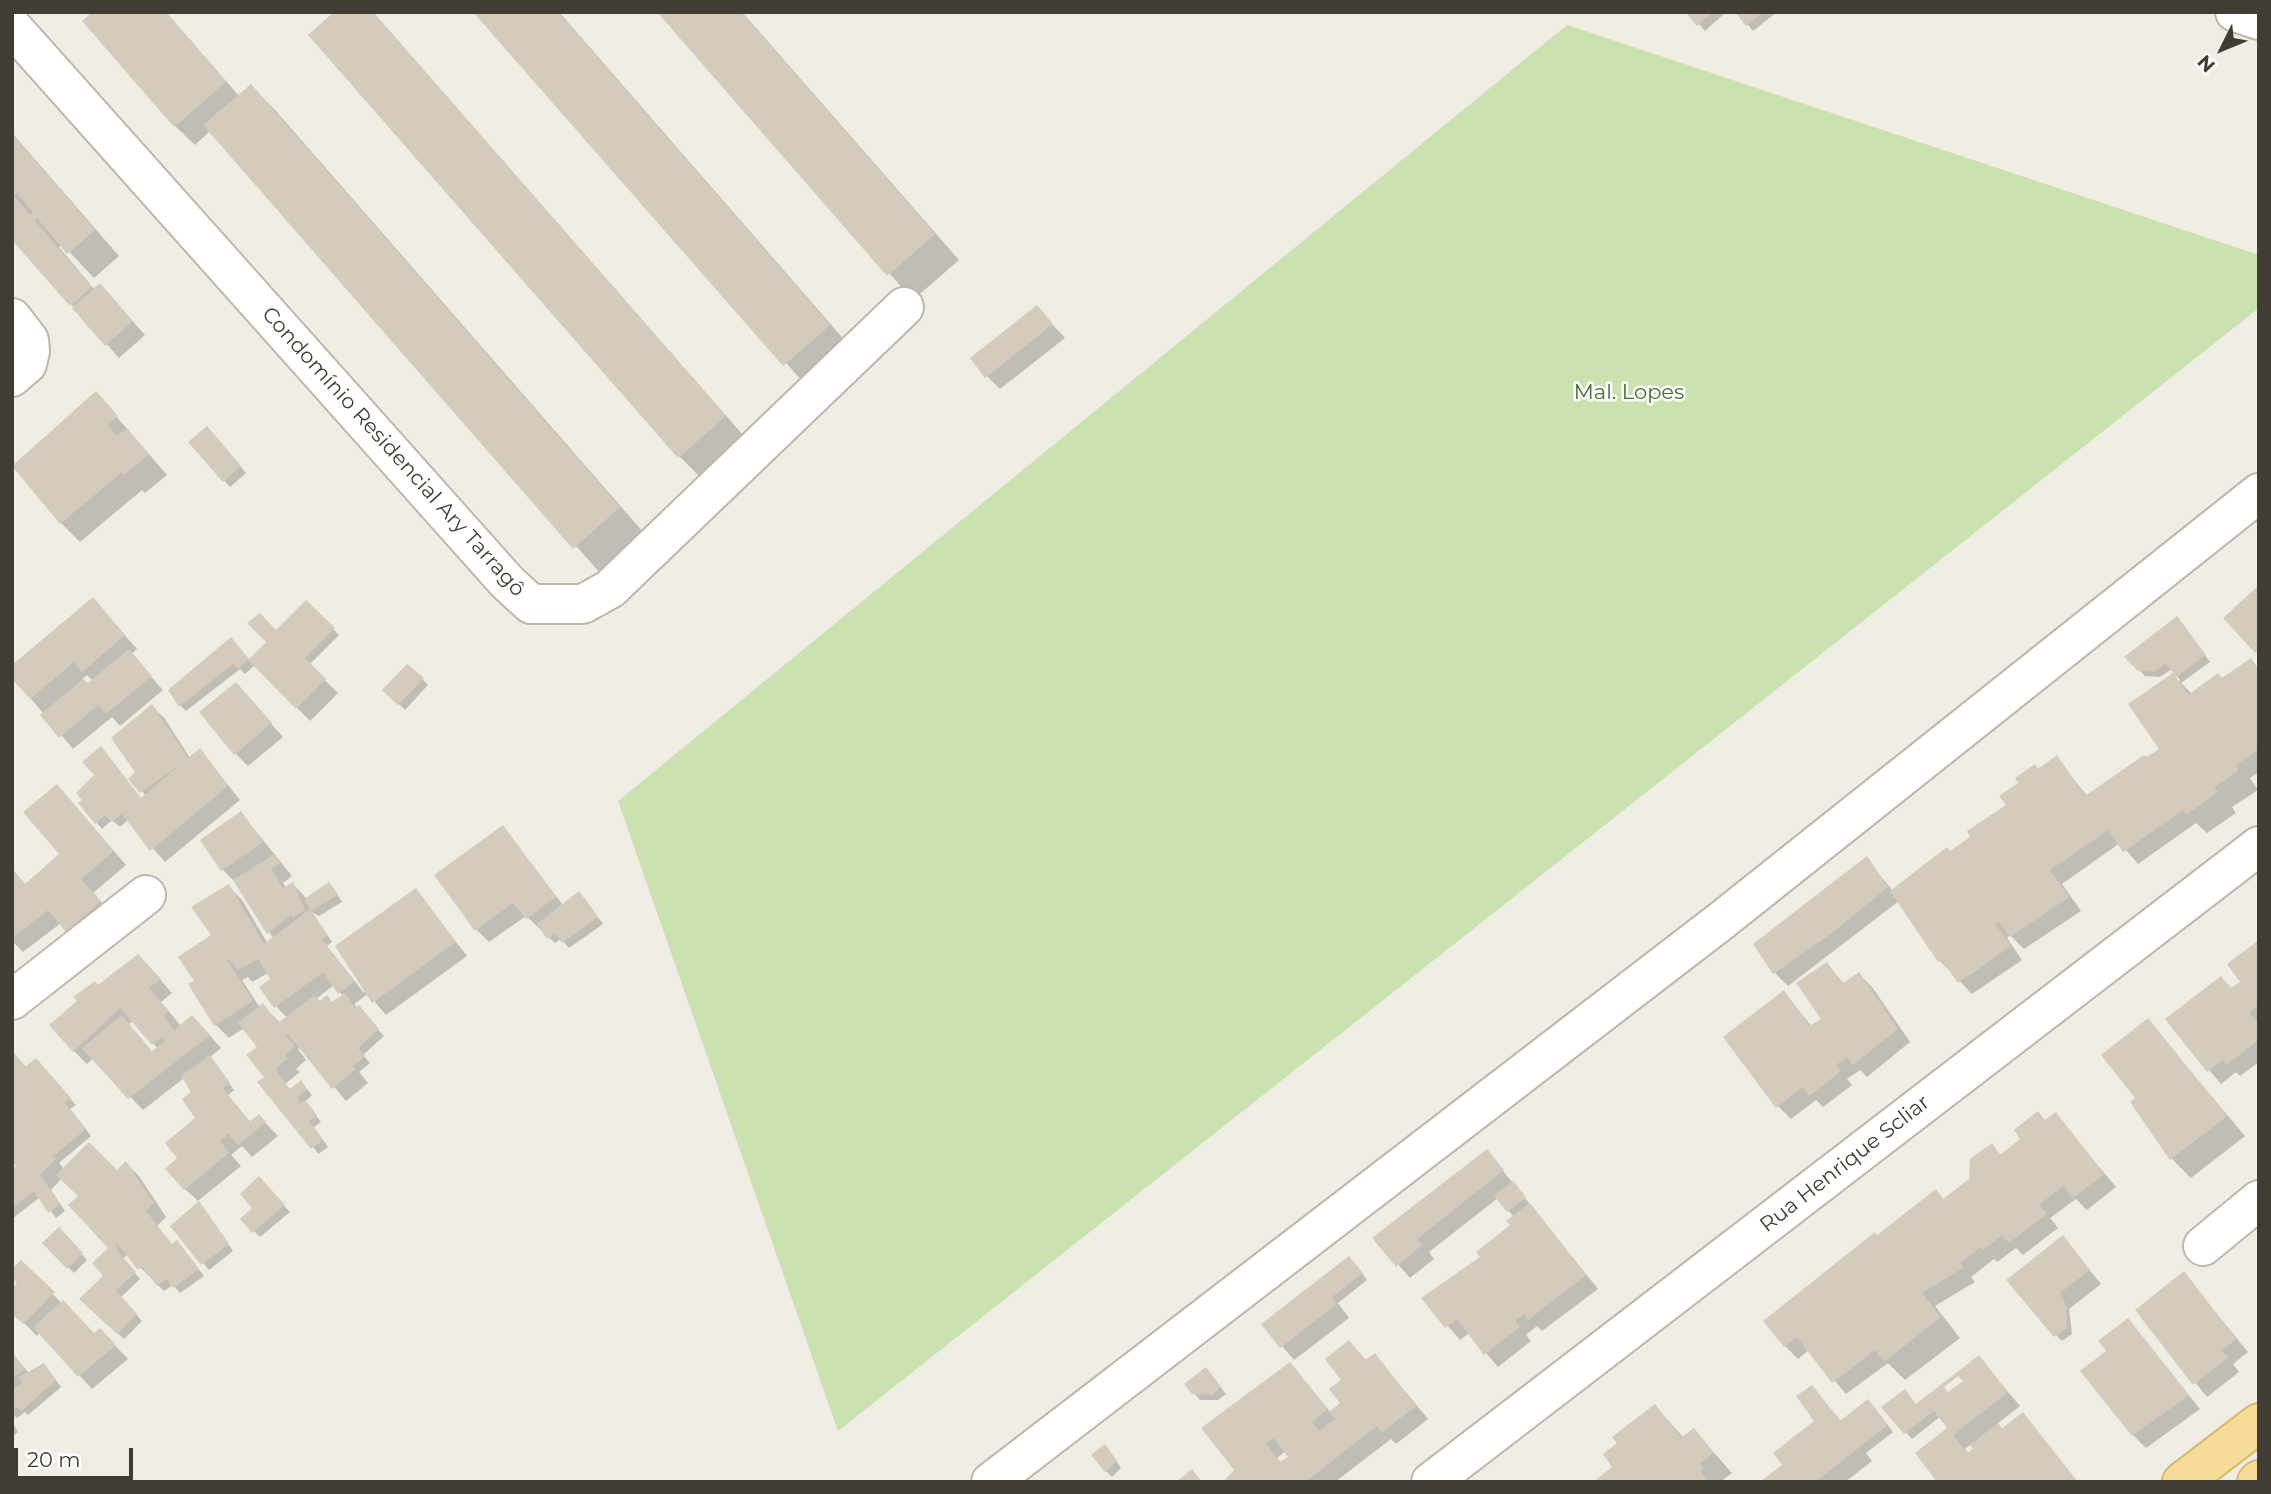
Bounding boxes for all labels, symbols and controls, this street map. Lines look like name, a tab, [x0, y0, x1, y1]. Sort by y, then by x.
north arrow	[2187, 14, 2257, 84]
text: N	[2193, 50, 2220, 77]
street label: Condomínio Residencial Ary Tarragô	[256, 302, 530, 602]
park label: Mal. Lopes	[1574, 380, 1684, 406]
street label: Rua Henrique Scliar	[1755, 1090, 1935, 1238]
scale bar	[18, 1434, 136, 1478]
text: 20 m	[27, 1447, 81, 1472]

